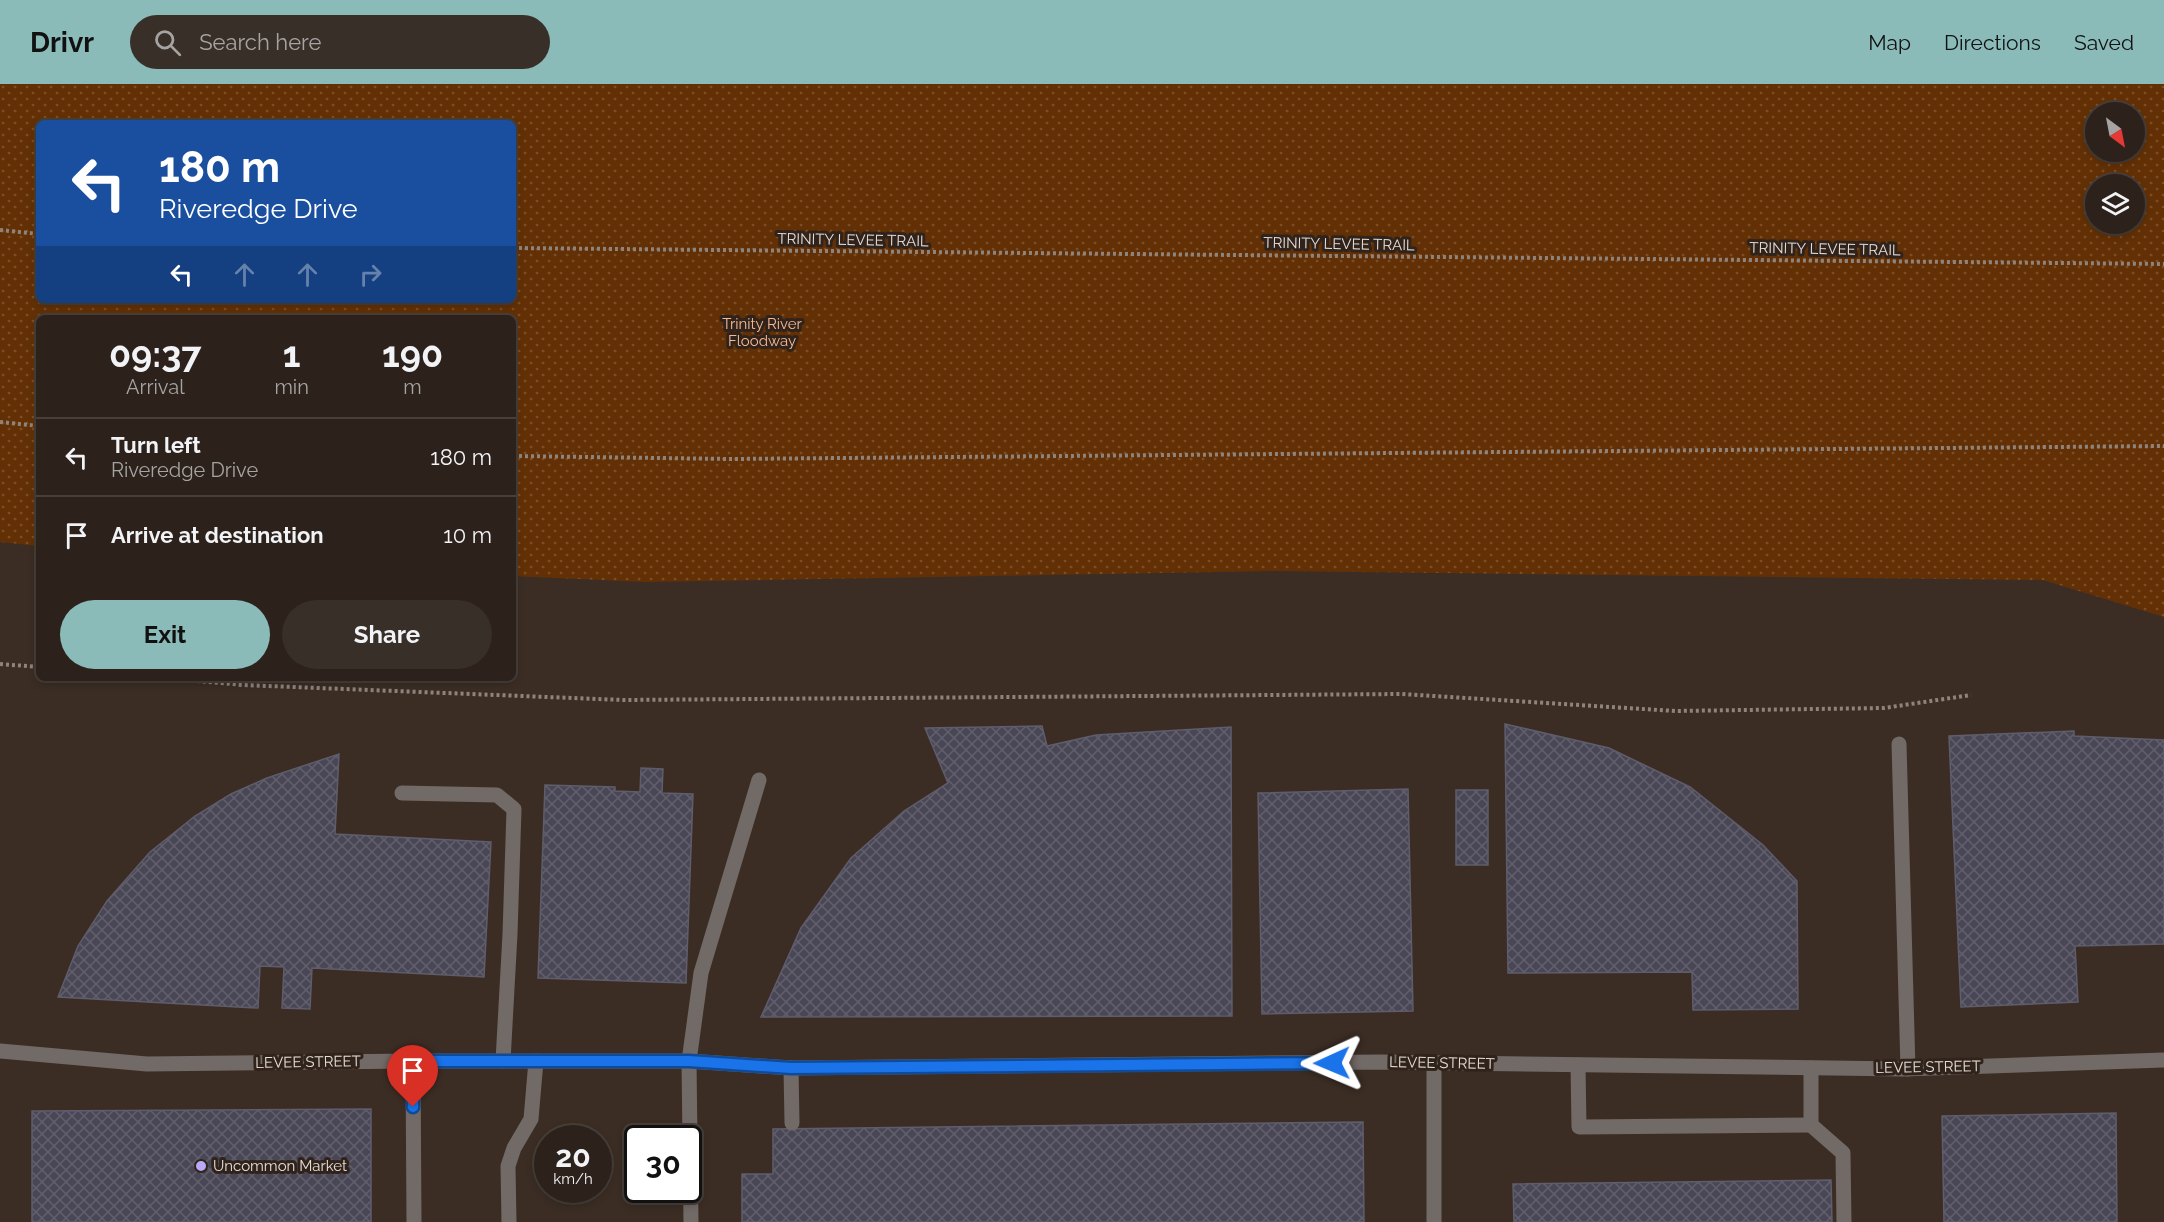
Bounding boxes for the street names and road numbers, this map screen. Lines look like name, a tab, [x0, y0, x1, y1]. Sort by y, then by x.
street label: TRINITY LEVEE TRAIL	[777, 230, 929, 250]
street label: TRINITY LEVEE TRAIL	[1263, 234, 1415, 254]
street label: TRINITY LEVEE TRAIL	[1749, 239, 1901, 259]
street label: LEVEE STREET	[255, 1052, 361, 1072]
street label: LEVEE STREET	[1389, 1053, 1495, 1073]
street label: LEVEE STREET	[1875, 1057, 1981, 1077]

